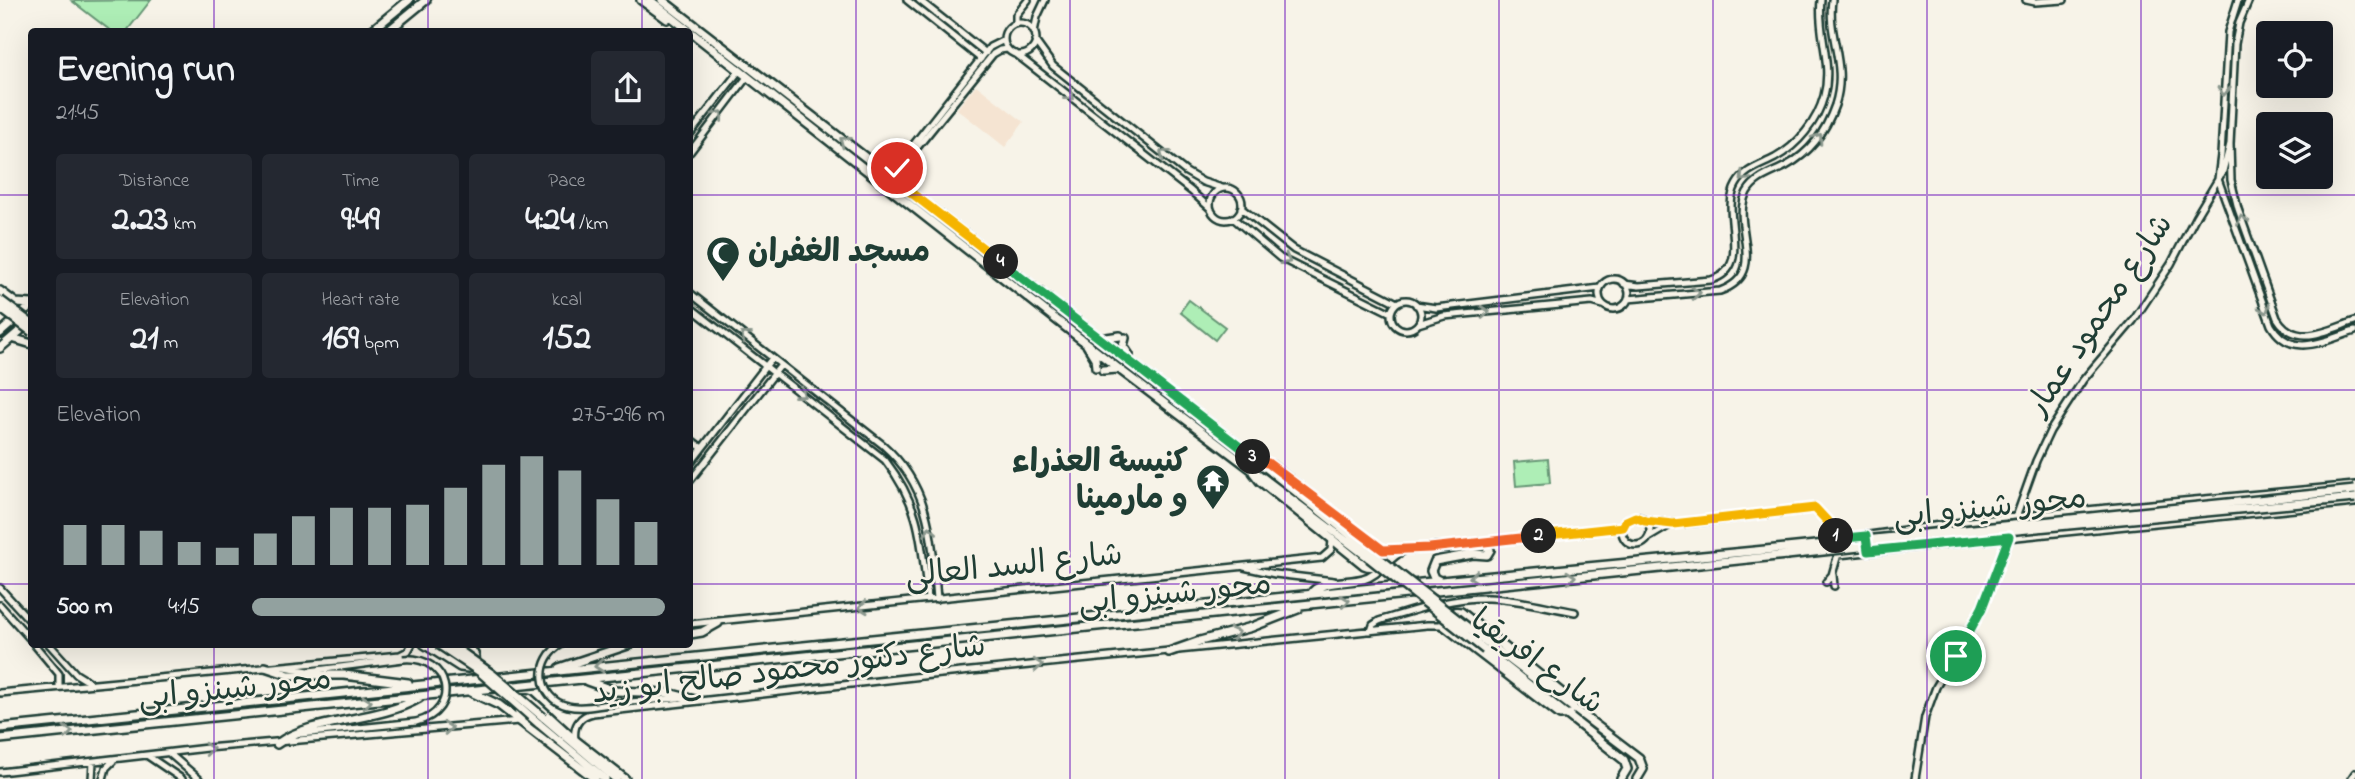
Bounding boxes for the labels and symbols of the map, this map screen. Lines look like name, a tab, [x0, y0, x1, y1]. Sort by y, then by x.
one-way arrow	[2217, 85, 2232, 96]
one-way arrow	[1062, 87, 1074, 100]
one-way arrow	[710, 110, 723, 123]
one-way arrow	[1809, 133, 1822, 145]
one-way arrow	[840, 136, 852, 149]
pin	[867, 138, 927, 198]
one-way arrow	[1159, 150, 1172, 162]
one-way arrow	[1739, 168, 1752, 181]
street label: شارع محمود عمار	[2015, 205, 2186, 428]
one-way arrow	[2236, 215, 2250, 227]
place label: مسجد الغفران	[748, 230, 930, 277]
mosque icon: مسجد الغفران	[704, 234, 742, 283]
pin: 4	[984, 244, 1018, 280]
one-way arrow	[1279, 252, 1291, 265]
one-way arrow	[1691, 286, 1702, 301]
one-way arrow	[2257, 303, 2271, 315]
one-way arrow	[1479, 305, 1490, 320]
one-way arrow	[740, 332, 753, 344]
one-way arrow	[793, 386, 806, 399]
place label: كنيسة العذراء و مارمينا	[1012, 440, 1188, 524]
pin: 3	[1236, 440, 1270, 475]
temple icon: كنيسة العذراء و مارمينا	[1194, 462, 1232, 511]
street label: محور شينزو ابى	[1891, 475, 2089, 543]
pin: 2	[1522, 518, 1556, 554]
pin: 1	[1818, 518, 1854, 554]
one-way arrow	[923, 525, 938, 537]
street label: شارع السد العالى	[903, 532, 1125, 602]
street label: محور شينزو ابى	[1076, 561, 1274, 629]
one-way arrow	[1468, 570, 1480, 585]
one-way arrow	[1566, 570, 1577, 585]
one-way arrow	[1339, 594, 1351, 609]
street label: شارع افريقيا	[1459, 598, 1613, 728]
one-way arrow	[857, 599, 869, 614]
street label: شارع دكتور محمود صالح ابو زيد	[589, 624, 989, 718]
one-way arrow	[1228, 626, 1240, 641]
pin	[1926, 626, 1986, 686]
street label: محور شينزو ابى	[136, 656, 334, 724]
one-way arrow	[1033, 658, 1044, 673]
one-way arrow	[593, 659, 605, 674]
one-way arrow	[362, 694, 373, 709]
one-way arrow	[443, 721, 454, 736]
one-way arrow	[63, 725, 74, 740]
one-way arrow	[203, 741, 215, 756]

